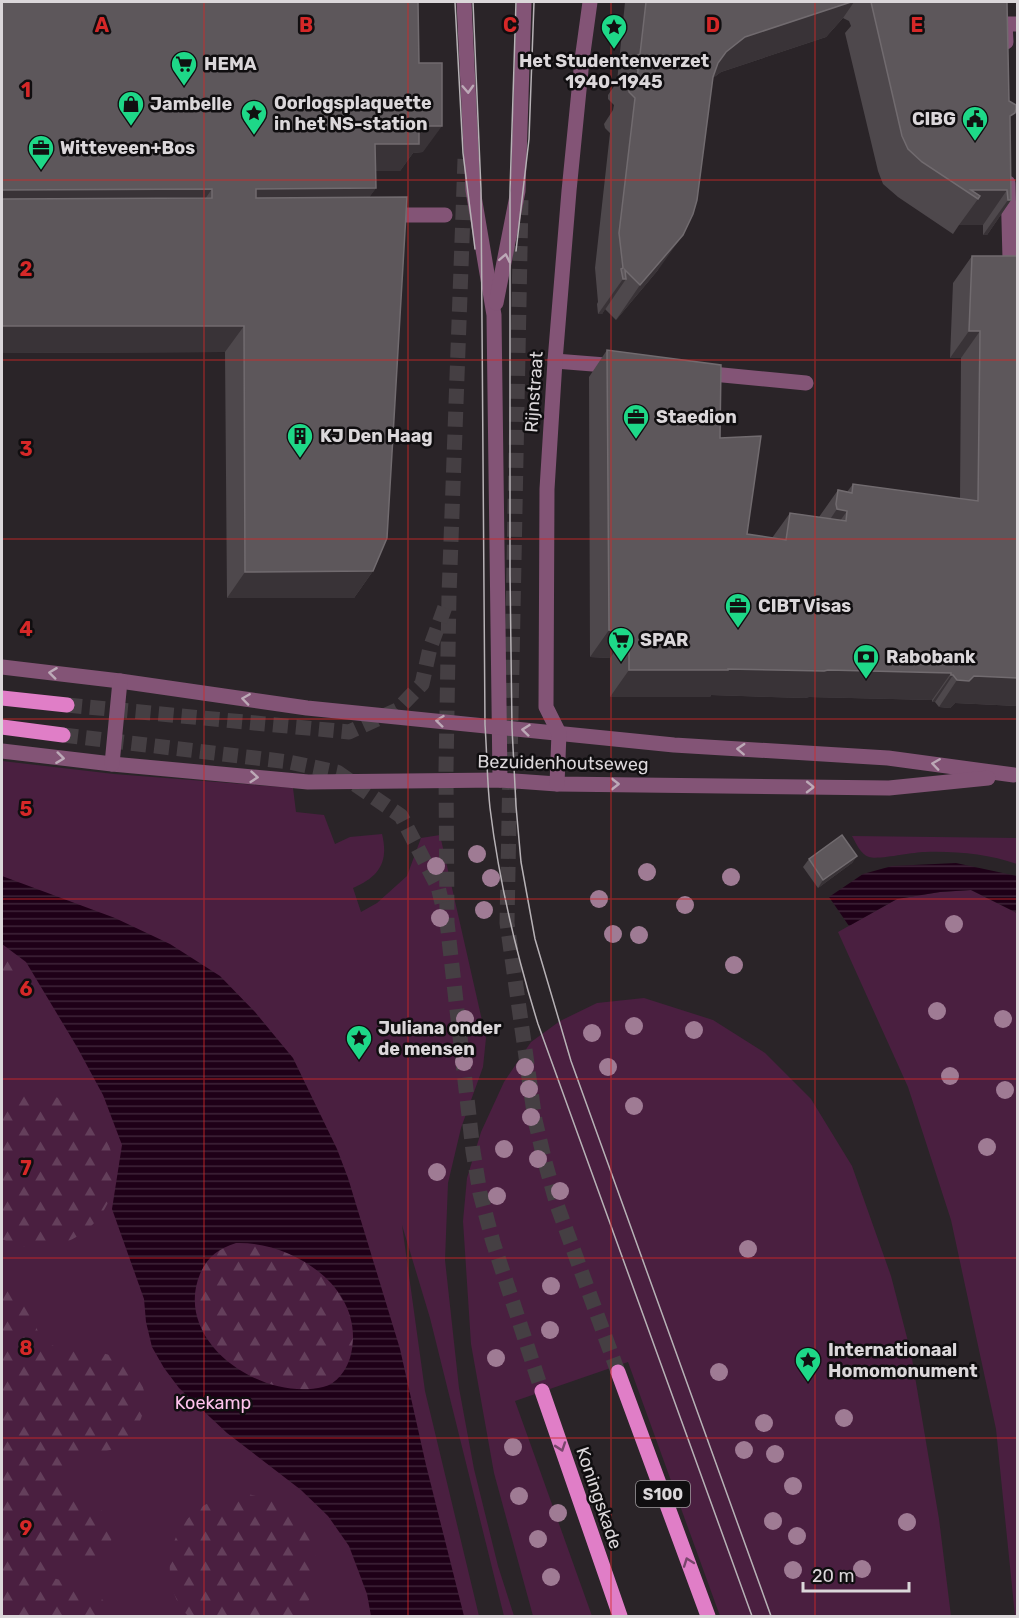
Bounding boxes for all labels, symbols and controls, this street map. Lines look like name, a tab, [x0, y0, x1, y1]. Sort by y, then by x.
place icon: Het Studentenverzet 1940-1945	[599, 12, 629, 50]
text: A	[95, 13, 110, 37]
text: B	[299, 13, 313, 37]
text: C	[503, 13, 517, 37]
text: D	[706, 13, 720, 37]
text: E	[911, 13, 923, 37]
supermarket icon: HEMA	[169, 49, 199, 87]
place label: Het Studentenverzet 1940-1945	[519, 50, 709, 93]
place label: HEMA	[204, 53, 257, 75]
text: 1	[21, 78, 31, 102]
one-way arrow	[461, 85, 474, 94]
shop icon: Jambelle	[116, 89, 146, 127]
place label: Oorlogsplaquette in het NS-station	[274, 92, 432, 135]
place label: Jambelle	[150, 93, 232, 115]
place icon: Oorlogsplaquette in het NS-station	[239, 98, 269, 136]
public building icon: CIBG	[960, 104, 990, 142]
place label: CIBG	[912, 108, 956, 130]
office icon: Witteveen+Bos	[26, 133, 56, 171]
place label: Witteveen+Bos	[60, 137, 195, 159]
one-way arrow	[498, 253, 511, 263]
text: 2	[20, 257, 33, 281]
street label: Rijnstraat	[520, 351, 548, 433]
office icon: Staedion	[621, 402, 651, 440]
place label: Staedion	[656, 406, 737, 428]
building icon: KJ Den Haag	[285, 421, 315, 459]
place label: KJ Den Haag	[320, 425, 433, 447]
text: 3	[19, 437, 33, 461]
office icon: CIBT Visas	[723, 591, 753, 629]
place label: CIBT Visas	[758, 595, 851, 617]
text: 4	[19, 617, 33, 641]
supermarket icon: SPAR	[606, 625, 636, 663]
place label: SPAR	[640, 629, 689, 651]
bank icon: Rabobank	[851, 642, 881, 680]
place label: Rabobank	[886, 646, 976, 668]
one-way arrow	[49, 667, 58, 680]
one-way arrow	[242, 694, 251, 706]
one-way arrow	[436, 715, 445, 728]
one-way arrow	[522, 724, 531, 737]
one-way arrow	[737, 743, 746, 756]
one-way arrow	[55, 751, 64, 764]
street label: Bezuidenhoutseweg	[477, 751, 649, 775]
one-way arrow	[931, 759, 940, 771]
one-way arrow	[249, 770, 258, 783]
one-way arrow	[611, 778, 620, 790]
one-way arrow	[806, 780, 815, 793]
text: 5	[20, 797, 33, 821]
text: 6	[19, 977, 33, 1001]
place label: Juliana onder de mensen	[378, 1017, 501, 1060]
place icon: Juliana onder de mensen	[344, 1023, 374, 1061]
text: 7	[20, 1156, 32, 1180]
text: 8	[19, 1336, 33, 1360]
place label: Internationaal Homomonument	[828, 1339, 978, 1382]
place icon: Internationaal Homomonument	[793, 1345, 823, 1383]
park label: Koekamp	[175, 1392, 251, 1414]
one-way arrow	[554, 1441, 567, 1452]
street label: Koningskade	[571, 1444, 627, 1552]
road number: S100	[636, 1481, 690, 1507]
text: 9	[20, 1516, 33, 1540]
scale bar	[803, 1555, 910, 1593]
one-way arrow	[682, 1557, 695, 1567]
text: 20 m	[812, 1565, 854, 1587]

